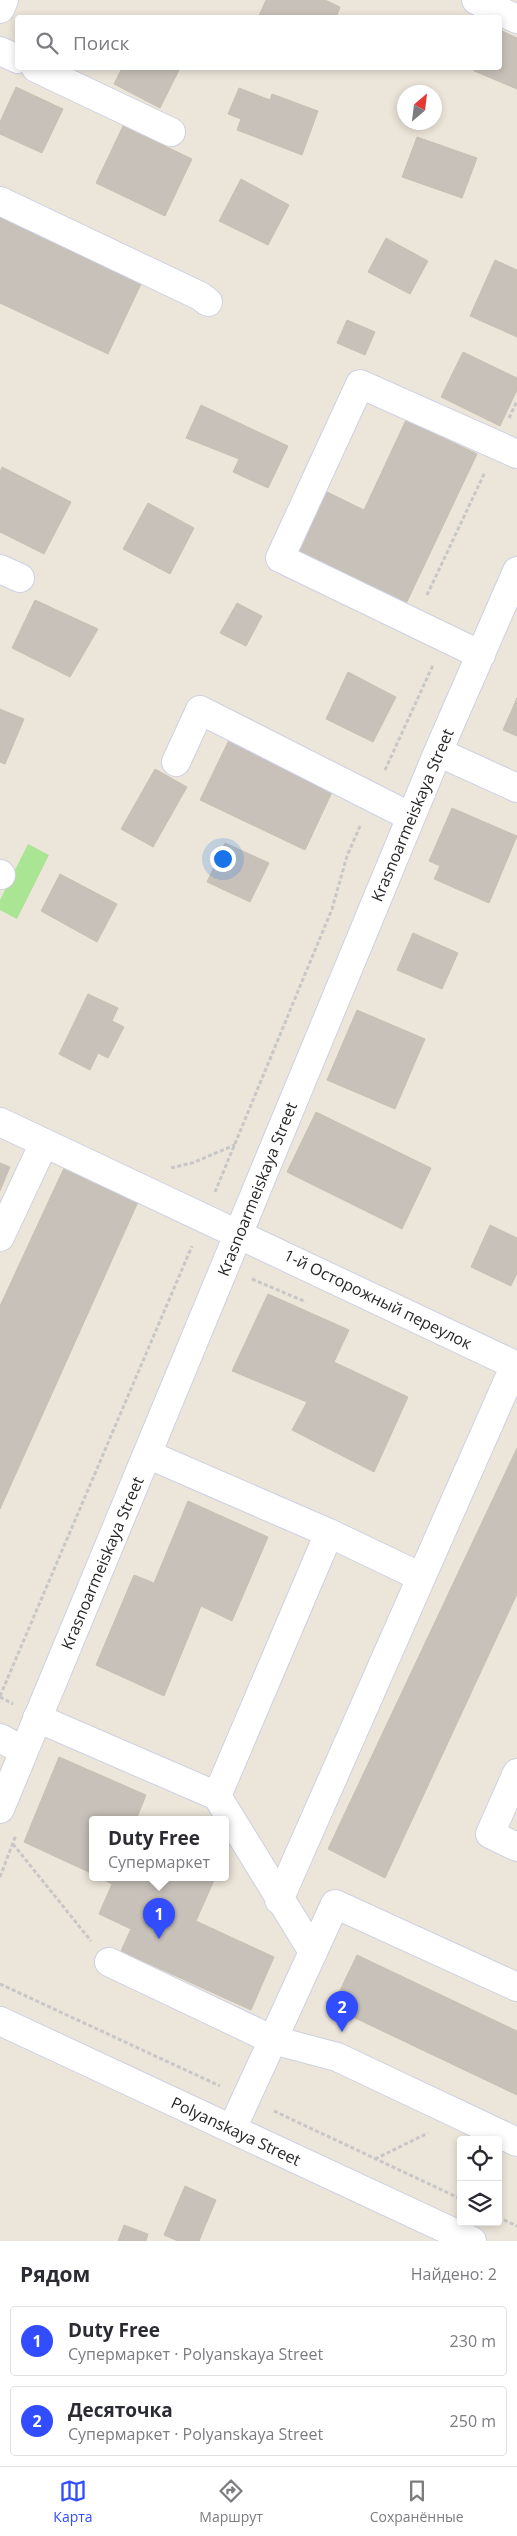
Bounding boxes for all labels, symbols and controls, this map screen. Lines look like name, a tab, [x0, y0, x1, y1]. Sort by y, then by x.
search box	[15, 15, 502, 70]
icon: search	[33, 29, 61, 57]
text: Поиск	[73, 30, 129, 56]
north arrow	[397, 85, 442, 130]
street label: Krasnoarmeiskaya Street	[365, 725, 459, 905]
your location	[210, 846, 236, 872]
street label: Krasnoarmeiskaya Street	[212, 1098, 302, 1279]
street label: 1-й Осторожный переулок	[280, 1244, 476, 1354]
street label: Krasnoarmeiskaya Street	[55, 1473, 149, 1653]
popup	[89, 1816, 229, 1881]
text: Duty Free	[108, 1825, 200, 1851]
text: Супермаркет	[108, 1851, 210, 1873]
pin: 1	[143, 1898, 175, 1939]
pin: 2	[326, 1991, 358, 2032]
street label: Polyanskaya Street	[168, 2091, 305, 2171]
map controls	[457, 2136, 502, 2226]
button: locate	[457, 2136, 502, 2181]
button: layers	[457, 2181, 502, 2226]
text: Рядом	[20, 2260, 90, 2288]
text: Найдено: 2	[411, 2263, 497, 2285]
text: Duty Free	[68, 2317, 160, 2343]
text: 1	[32, 2330, 42, 2352]
text: 230 m	[450, 2330, 496, 2352]
text: Супермаркет · Polyanskaya Street	[68, 2343, 323, 2365]
text: Десяточка	[68, 2397, 173, 2423]
text: 2	[32, 2410, 42, 2432]
text: 250 m	[450, 2410, 496, 2432]
text: Супермаркет · Polyanskaya Street	[68, 2423, 323, 2445]
tab: Карта	[53, 2477, 93, 2526]
tab: Маршрут	[199, 2477, 263, 2526]
tab: Сохранённые	[370, 2477, 464, 2526]

